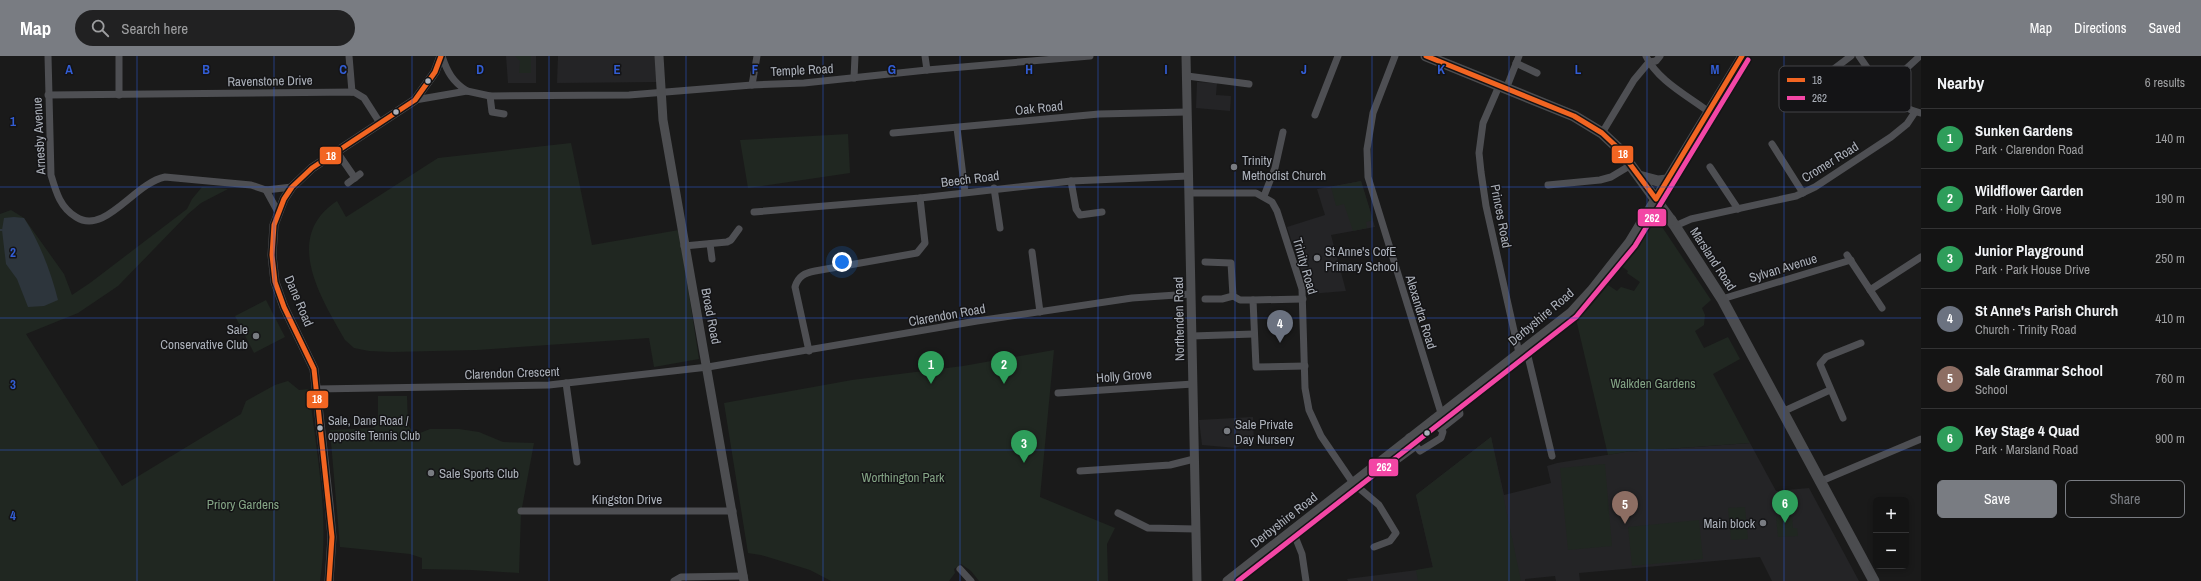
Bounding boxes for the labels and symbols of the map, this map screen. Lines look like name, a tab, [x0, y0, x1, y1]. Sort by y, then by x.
street label: Temple Road	[770, 60, 834, 80]
text: A	[65, 61, 73, 78]
text: B	[202, 61, 210, 78]
text: C	[339, 61, 347, 78]
text: D	[476, 61, 484, 78]
text: E	[613, 61, 621, 78]
text: F	[752, 61, 759, 78]
text: G	[888, 61, 896, 78]
text: H	[1025, 61, 1033, 78]
text: I	[1165, 61, 1168, 78]
text: J	[1301, 61, 1307, 78]
text: K	[1437, 61, 1445, 78]
text: L	[1575, 61, 1582, 78]
text: M	[1711, 61, 1720, 78]
legend	[1779, 66, 1911, 112]
street label: Ravenstone Drive	[227, 72, 313, 90]
text: 18	[1812, 73, 1822, 87]
unlabelled marker	[423, 76, 433, 86]
text: 262	[1812, 91, 1827, 105]
street label: Arnesby Avenue	[28, 97, 50, 176]
street label: Oak Road	[1014, 97, 1064, 119]
unlabelled marker	[391, 107, 401, 117]
text: 1	[10, 113, 16, 130]
street label: Cromer Road	[1798, 138, 1862, 186]
line badge: 18	[1611, 145, 1634, 164]
line badge: 18	[319, 146, 342, 165]
text: 18	[1618, 147, 1628, 161]
text: 18	[326, 149, 336, 163]
place label: Trinity Methodist Church	[1242, 152, 1326, 184]
marker: Trinity Methodist Church	[1229, 162, 1239, 172]
street label: Beech Road	[940, 167, 1000, 191]
street label: Princes Road	[1486, 183, 1516, 249]
line badge: 262	[1637, 208, 1667, 227]
text: 262	[1644, 211, 1660, 225]
street label: Marsland Road	[1686, 224, 1740, 294]
street label: Trinity Road	[1289, 236, 1321, 296]
place label: St Anne's CofE Primary School	[1325, 243, 1398, 275]
text: 2	[10, 244, 16, 261]
street label: Sylvan Avenue	[1747, 250, 1819, 286]
your location	[832, 252, 852, 272]
marker: St Anne's CofE Primary School	[1312, 253, 1322, 263]
street label: Alexandra Road	[1401, 272, 1440, 351]
street label: Dane Road	[281, 273, 317, 329]
street label: Northenden Road	[1170, 277, 1188, 361]
street label: Derbyshire Road	[1505, 285, 1577, 349]
street label: Broad Road	[697, 286, 725, 346]
street label: Clarendon Road	[907, 300, 987, 330]
pin: 4	[1267, 310, 1293, 343]
place label: Sale Conservative Club	[160, 321, 248, 353]
marker: Sale Conservative Club	[251, 331, 261, 341]
pin: 1	[918, 351, 944, 384]
pin: 2	[991, 351, 1017, 384]
street label: Clarendon Crescent	[464, 363, 560, 383]
street label: Holly Grove	[1096, 366, 1152, 386]
park label: Walkden Gardens	[1611, 375, 1695, 392]
text: 3	[10, 376, 16, 393]
line badge: 18	[306, 390, 329, 409]
text: 18	[312, 392, 322, 406]
place label: Sale, Dane Road / opposite Tennis Club	[328, 413, 420, 444]
place label: Sale Private Day Nursery	[1235, 416, 1295, 448]
marker: Sale, Dane Road / opposite Tennis Club	[315, 423, 325, 433]
marker: Sale Private Day Nursery	[1222, 426, 1232, 436]
unlabelled marker	[1422, 428, 1432, 438]
pin: 3	[1011, 430, 1037, 463]
line badge: 262	[1368, 458, 1399, 477]
text: 262	[1376, 460, 1392, 474]
place label: Sale Sports Club	[439, 465, 519, 482]
marker: Sale Sports Club	[426, 468, 436, 478]
park label: Worthington Park	[862, 469, 945, 486]
street label: Derbyshire Road	[1247, 488, 1321, 552]
pin: 6	[1772, 490, 1798, 523]
street label: Kingston Drive	[592, 491, 662, 508]
pin: 5	[1612, 491, 1638, 524]
park label: Priory Gardens	[207, 496, 279, 513]
text: 4	[10, 507, 16, 524]
place label: Main block	[1703, 515, 1756, 532]
marker: Main block	[1758, 518, 1768, 528]

